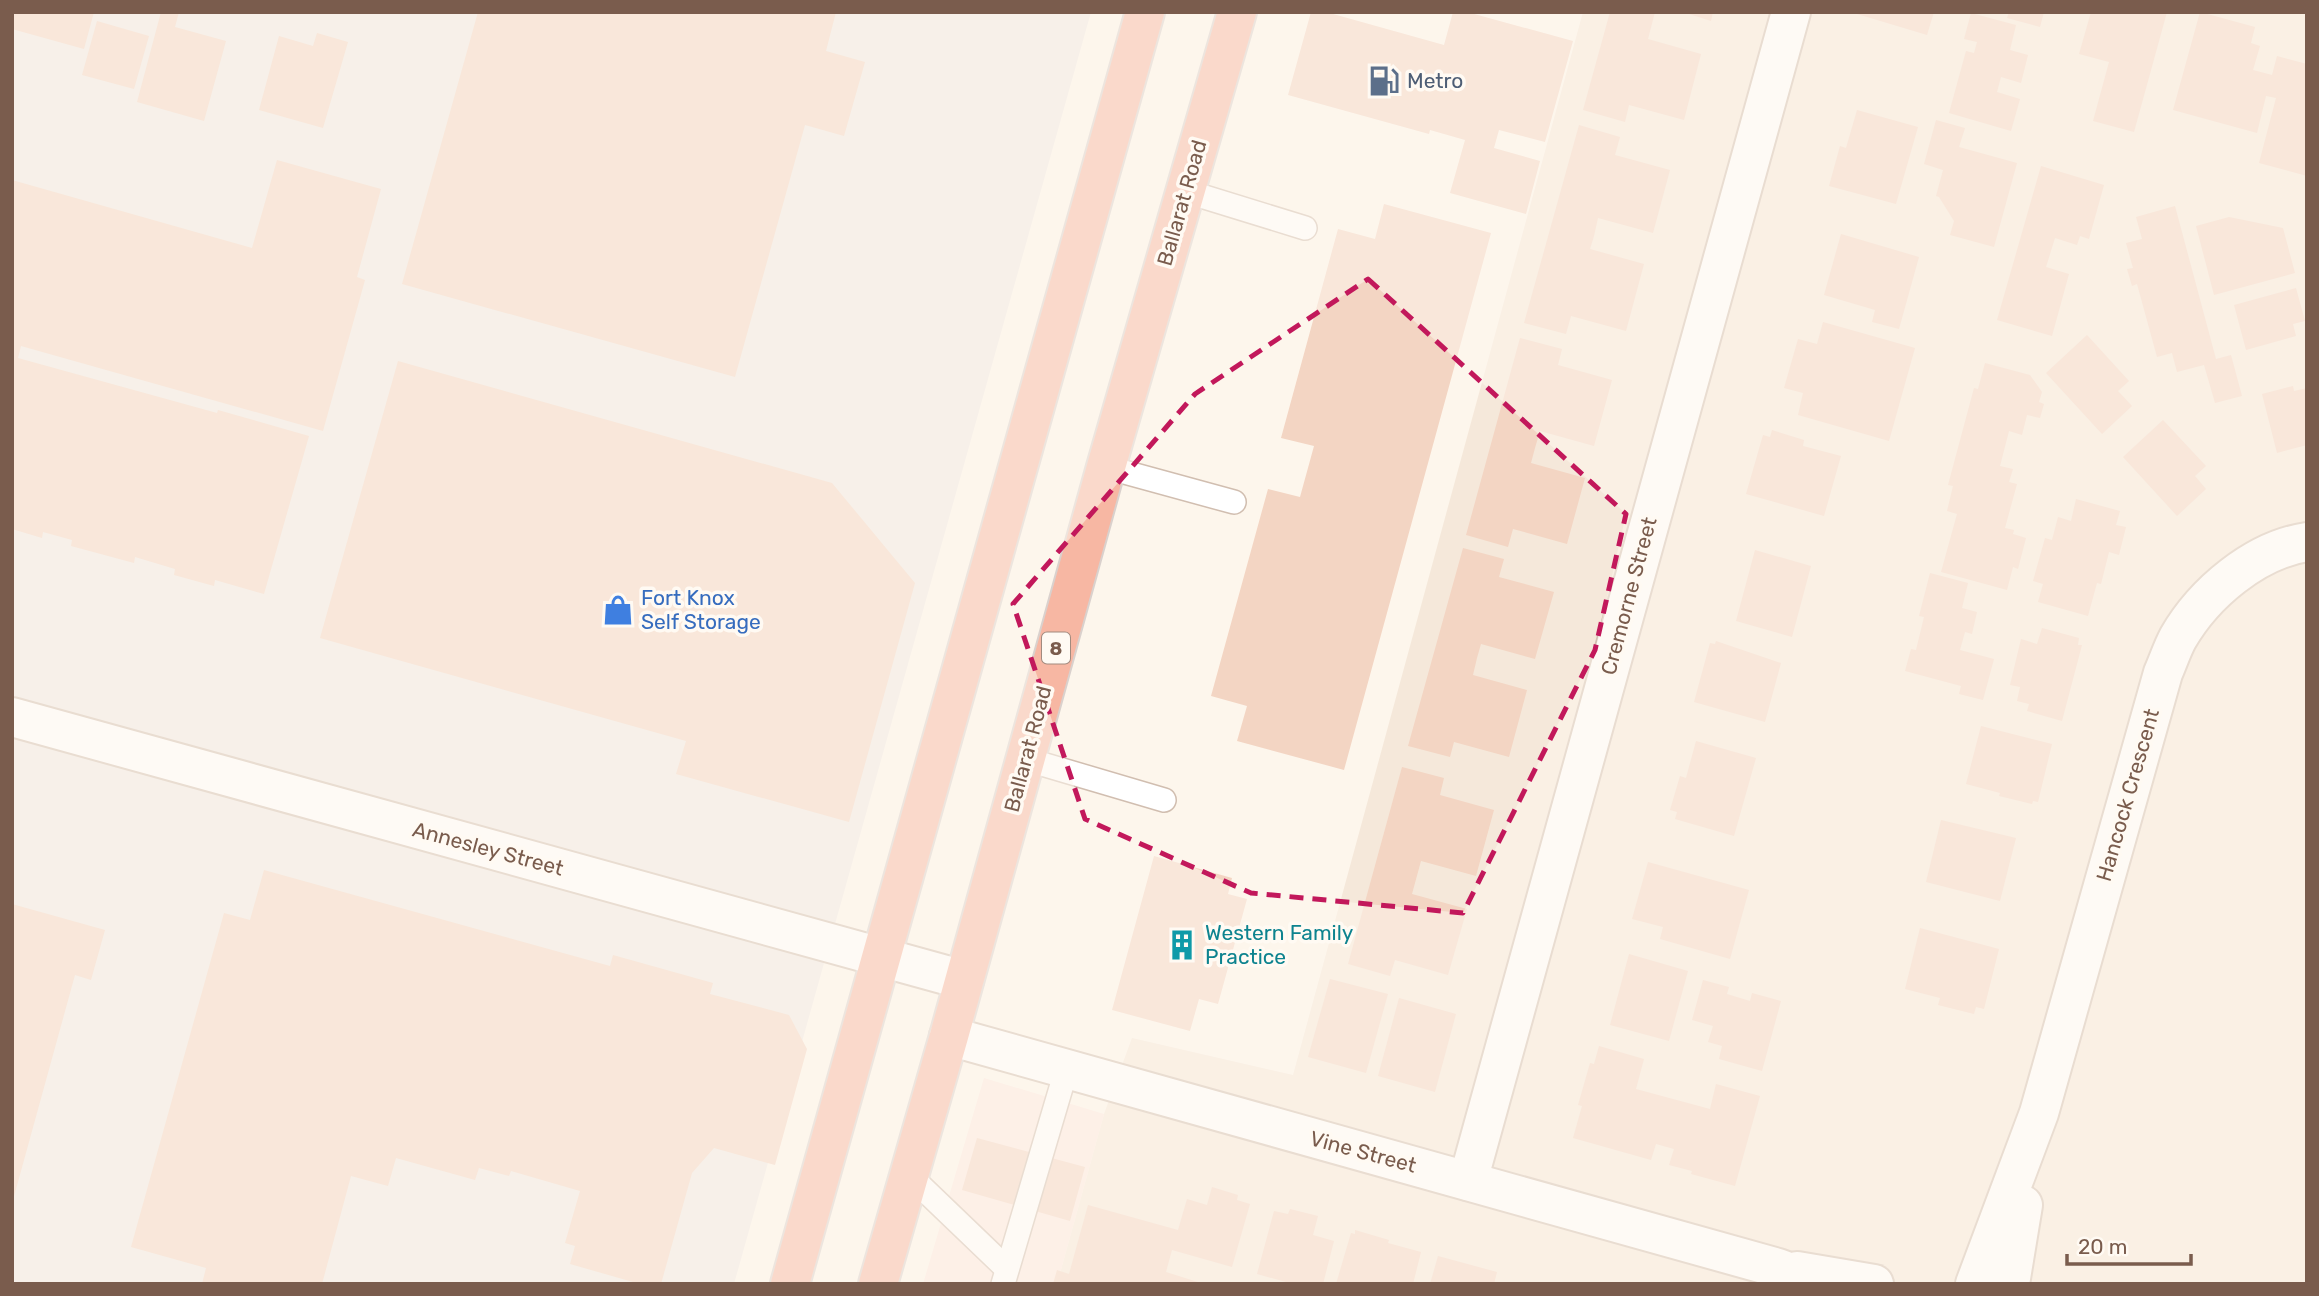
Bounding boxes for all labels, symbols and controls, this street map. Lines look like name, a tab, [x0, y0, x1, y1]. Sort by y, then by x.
fuel station icon: Metro	[1367, 64, 1401, 98]
place label: Metro	[1407, 68, 1463, 93]
street label: Ballarat Road	[1152, 137, 1211, 269]
street label: Cremorne Street	[1595, 514, 1662, 678]
place label: Fort Knox Self Storage	[641, 585, 761, 634]
shop icon: Fort Knox Self Storage	[601, 593, 635, 627]
road number: 8	[1042, 632, 1070, 664]
street label: Ballarat Road	[999, 683, 1056, 815]
street label: Hancock Crescent	[2091, 706, 2164, 884]
street label: Annesley Street	[410, 816, 566, 881]
place label: Western Family Practice	[1205, 920, 1354, 969]
building icon: Western Family Practice	[1165, 928, 1199, 962]
street label: Vine Street	[1307, 1125, 1419, 1178]
scale bar	[2067, 1222, 2191, 1266]
text: 20 m	[2078, 1234, 2127, 1259]

